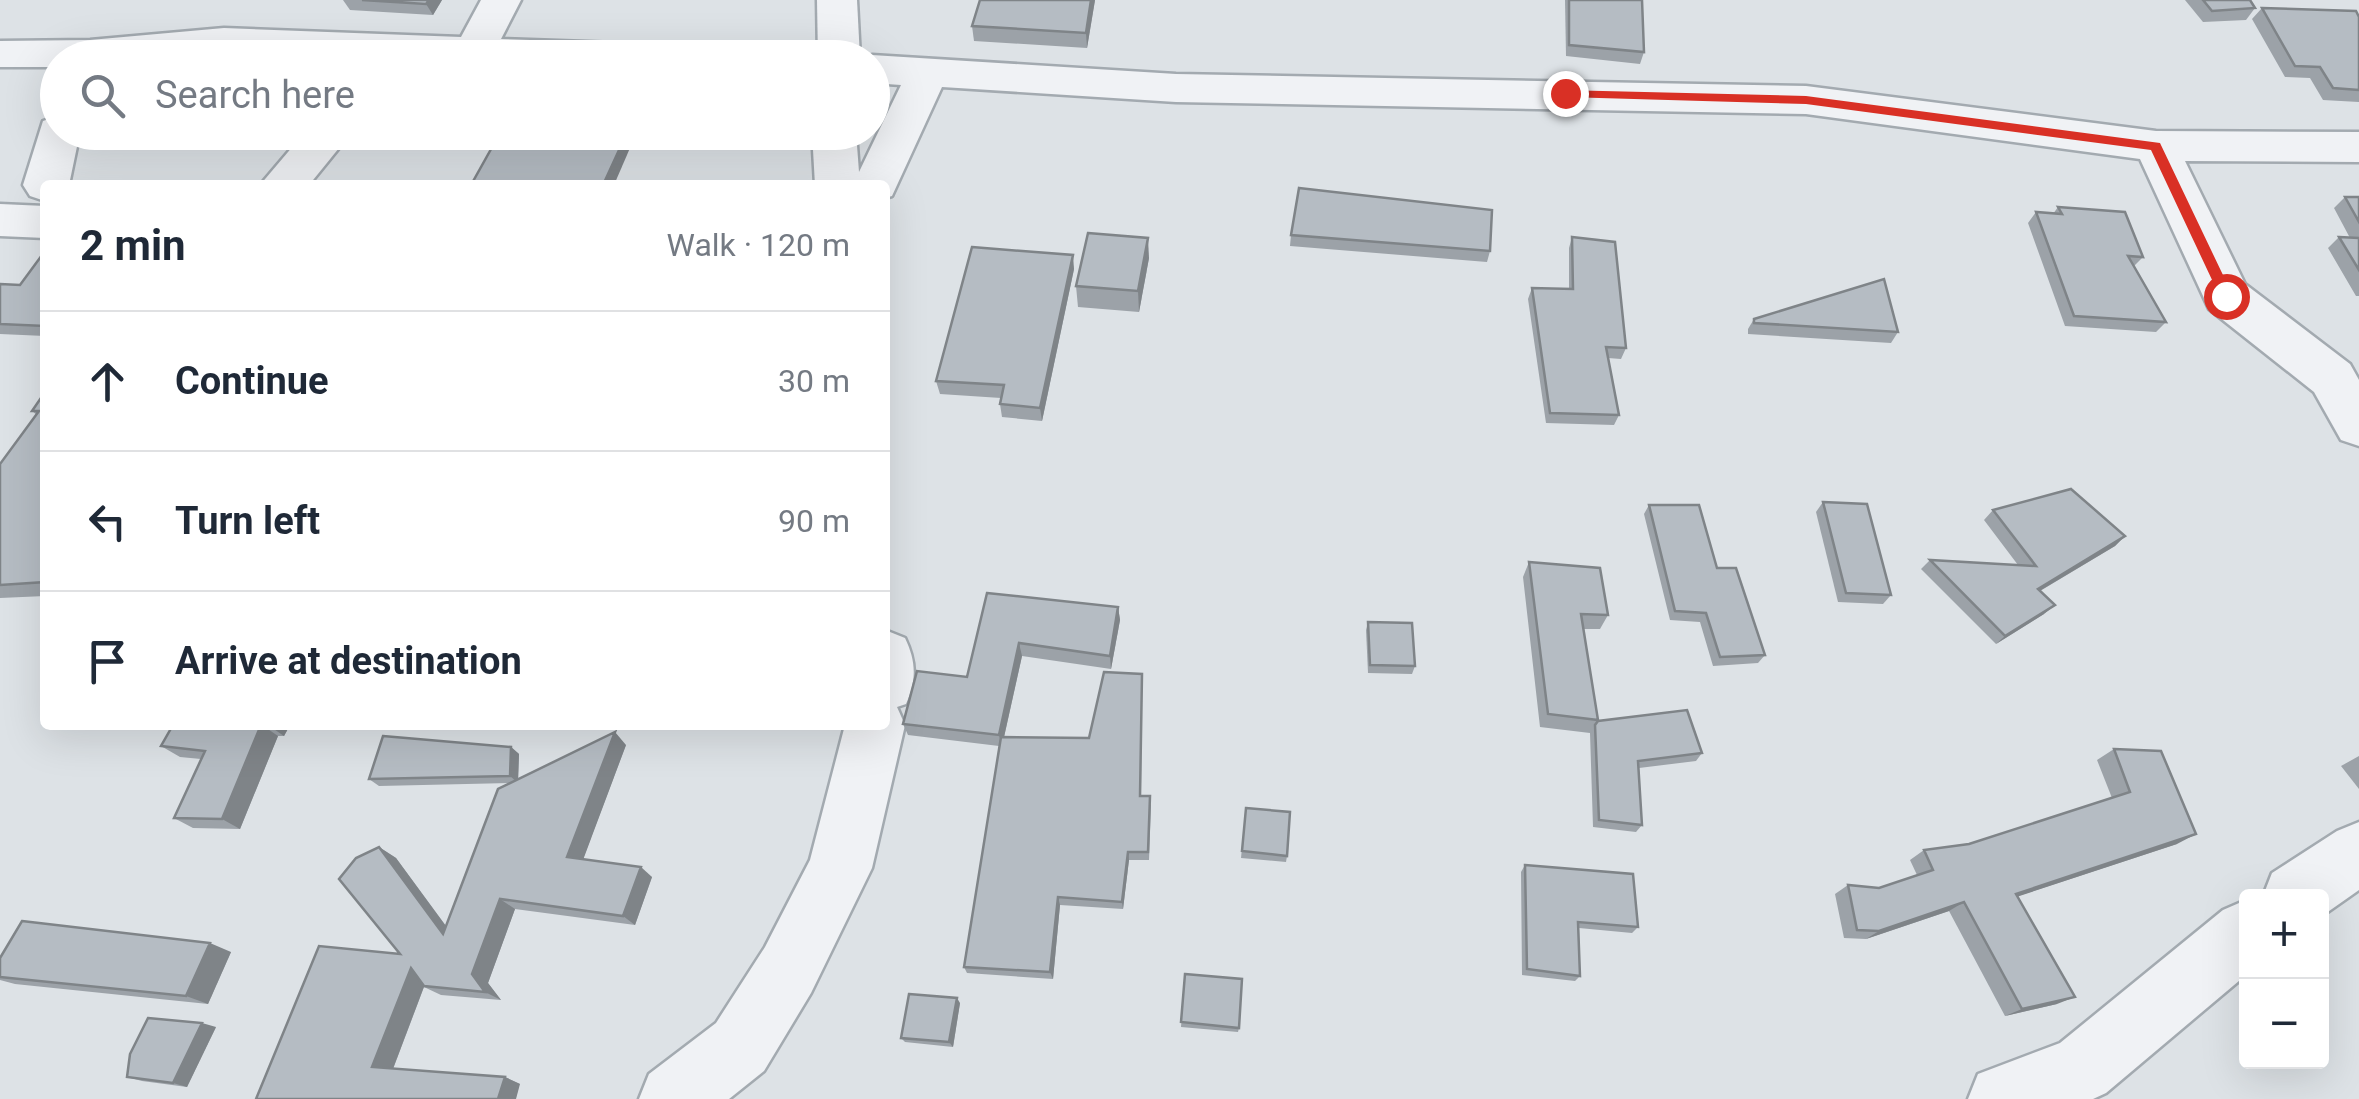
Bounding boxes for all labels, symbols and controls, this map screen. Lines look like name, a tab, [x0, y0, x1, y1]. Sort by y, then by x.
search box	[40, 40, 890, 150]
icon: search	[75, 68, 130, 123]
route end	[1543, 71, 1589, 117]
text: Search here	[155, 73, 355, 117]
text: 2 min	[80, 221, 186, 270]
text: Walk · 120 m	[667, 226, 850, 264]
route start	[2204, 274, 2250, 320]
icon: ahead	[80, 354, 135, 409]
text: Continue	[175, 359, 329, 403]
text: 30 m	[778, 362, 850, 400]
icon: left	[80, 494, 135, 549]
text: Turn left	[175, 499, 320, 543]
text: 90 m	[778, 502, 850, 540]
icon: arrive	[80, 634, 135, 689]
text: Arrive at destination	[175, 639, 522, 683]
map controls	[2239, 889, 2329, 1069]
button: +	[2239, 889, 2329, 979]
button: −	[2239, 979, 2329, 1069]

